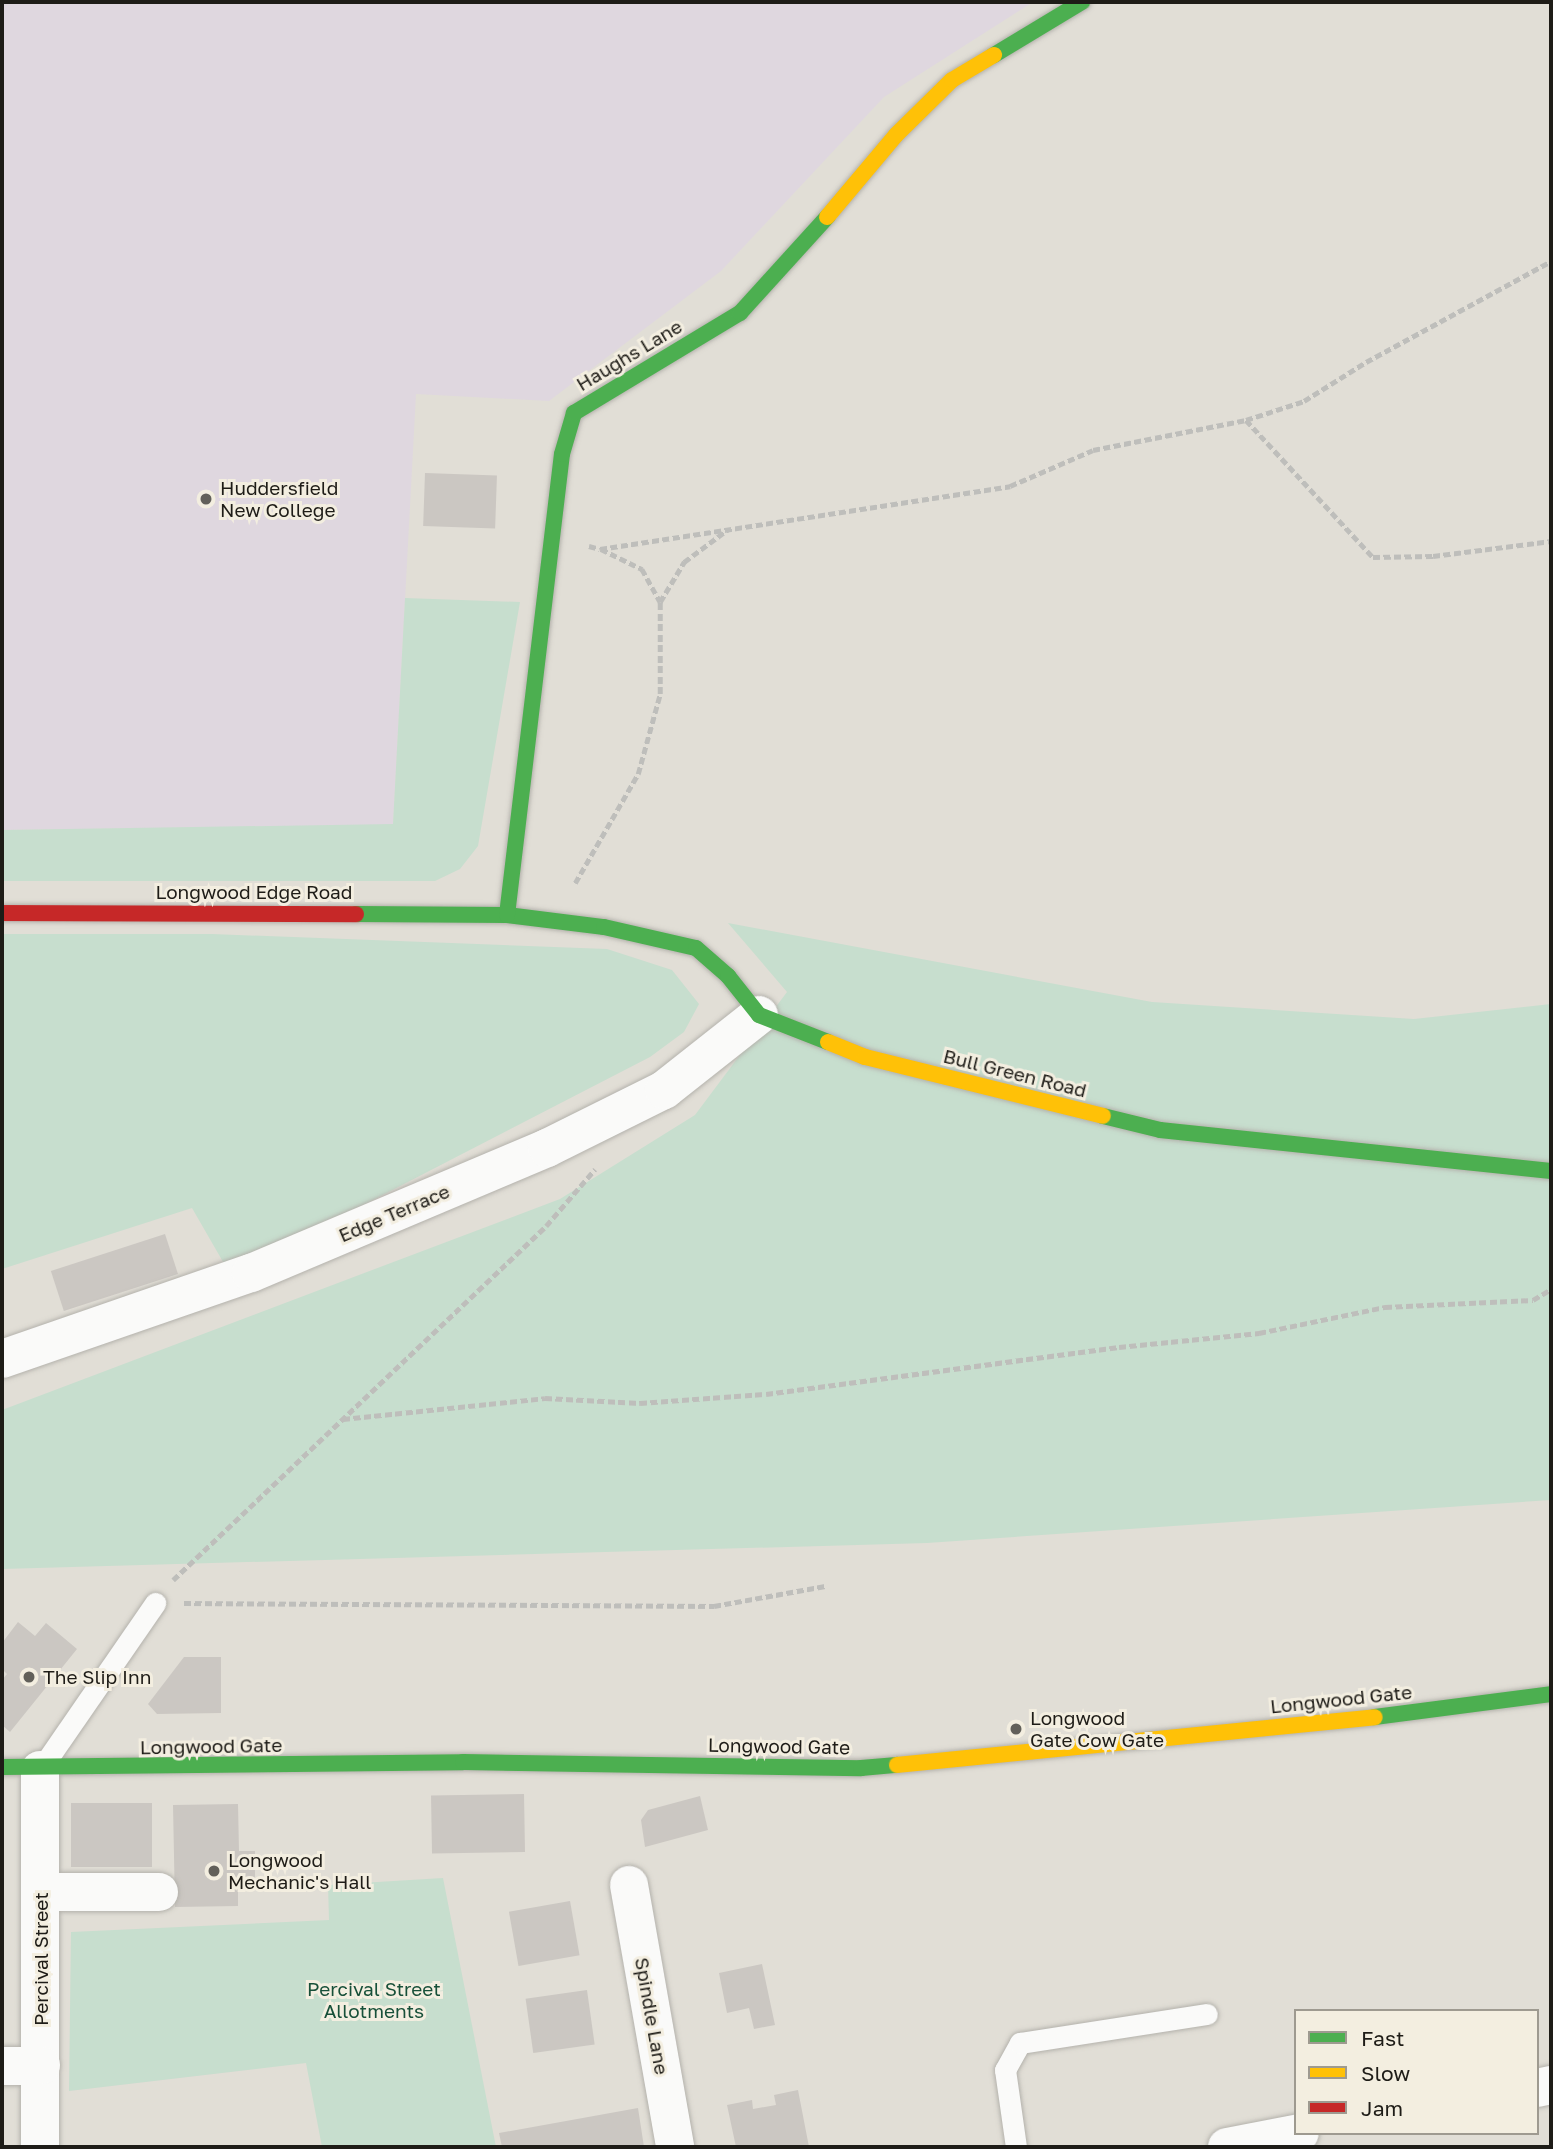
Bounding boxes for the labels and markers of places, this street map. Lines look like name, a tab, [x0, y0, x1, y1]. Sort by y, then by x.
place label: Huddersfield New College	[220, 477, 338, 521]
marker: Huddersfield New College	[198, 491, 214, 507]
place label: The Slip Inn	[43, 1666, 151, 1688]
marker: The Slip Inn	[21, 1669, 37, 1685]
place label: Longwood Gate Cow Gate	[1030, 1707, 1164, 1751]
marker: Longwood Gate Cow Gate	[1008, 1721, 1024, 1737]
place label: Longwood Mechanic's Hall	[228, 1849, 371, 1893]
marker: Longwood Mechanic's Hall	[206, 1863, 222, 1879]

